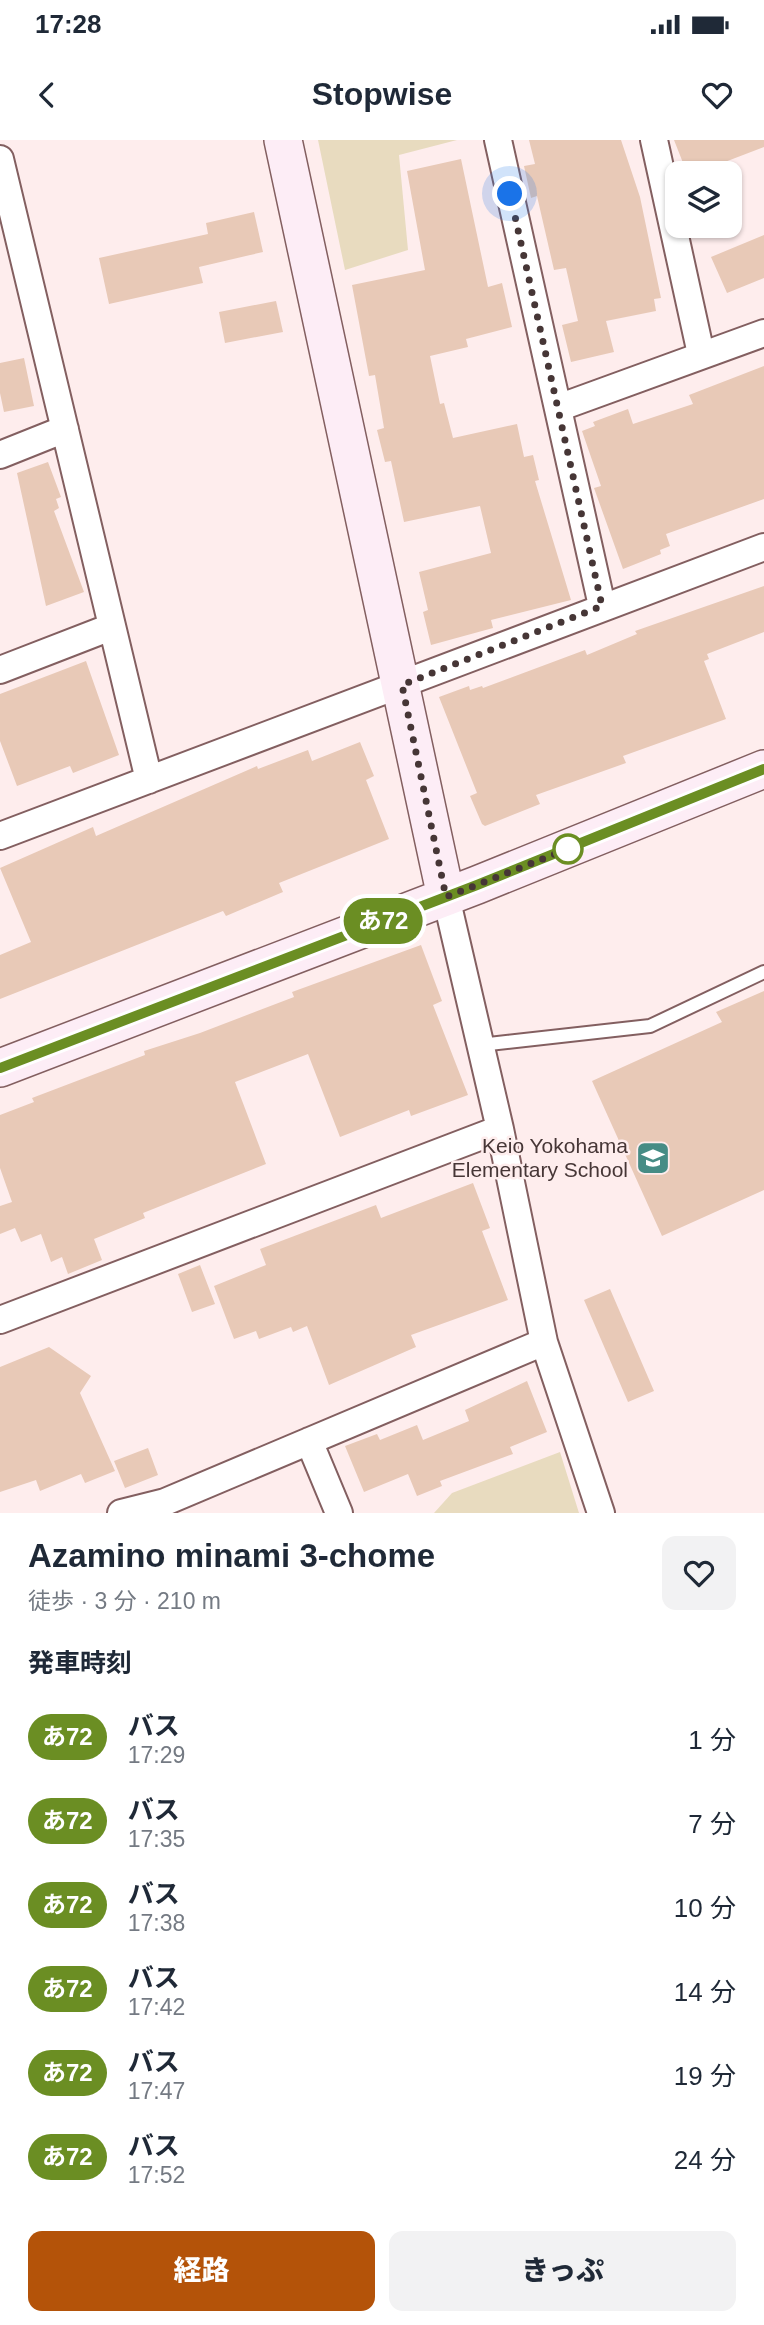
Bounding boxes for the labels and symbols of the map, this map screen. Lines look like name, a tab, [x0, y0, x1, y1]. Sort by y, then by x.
your location	[492, 176, 527, 211]
unlabelled marker	[553, 834, 583, 864]
line badge: あ72	[343, 898, 423, 944]
place label: Keio Yokohama Elementary School	[452, 1134, 628, 1181]
school or university icon: Keio Yokohama Elementary School	[634, 1139, 672, 1177]

